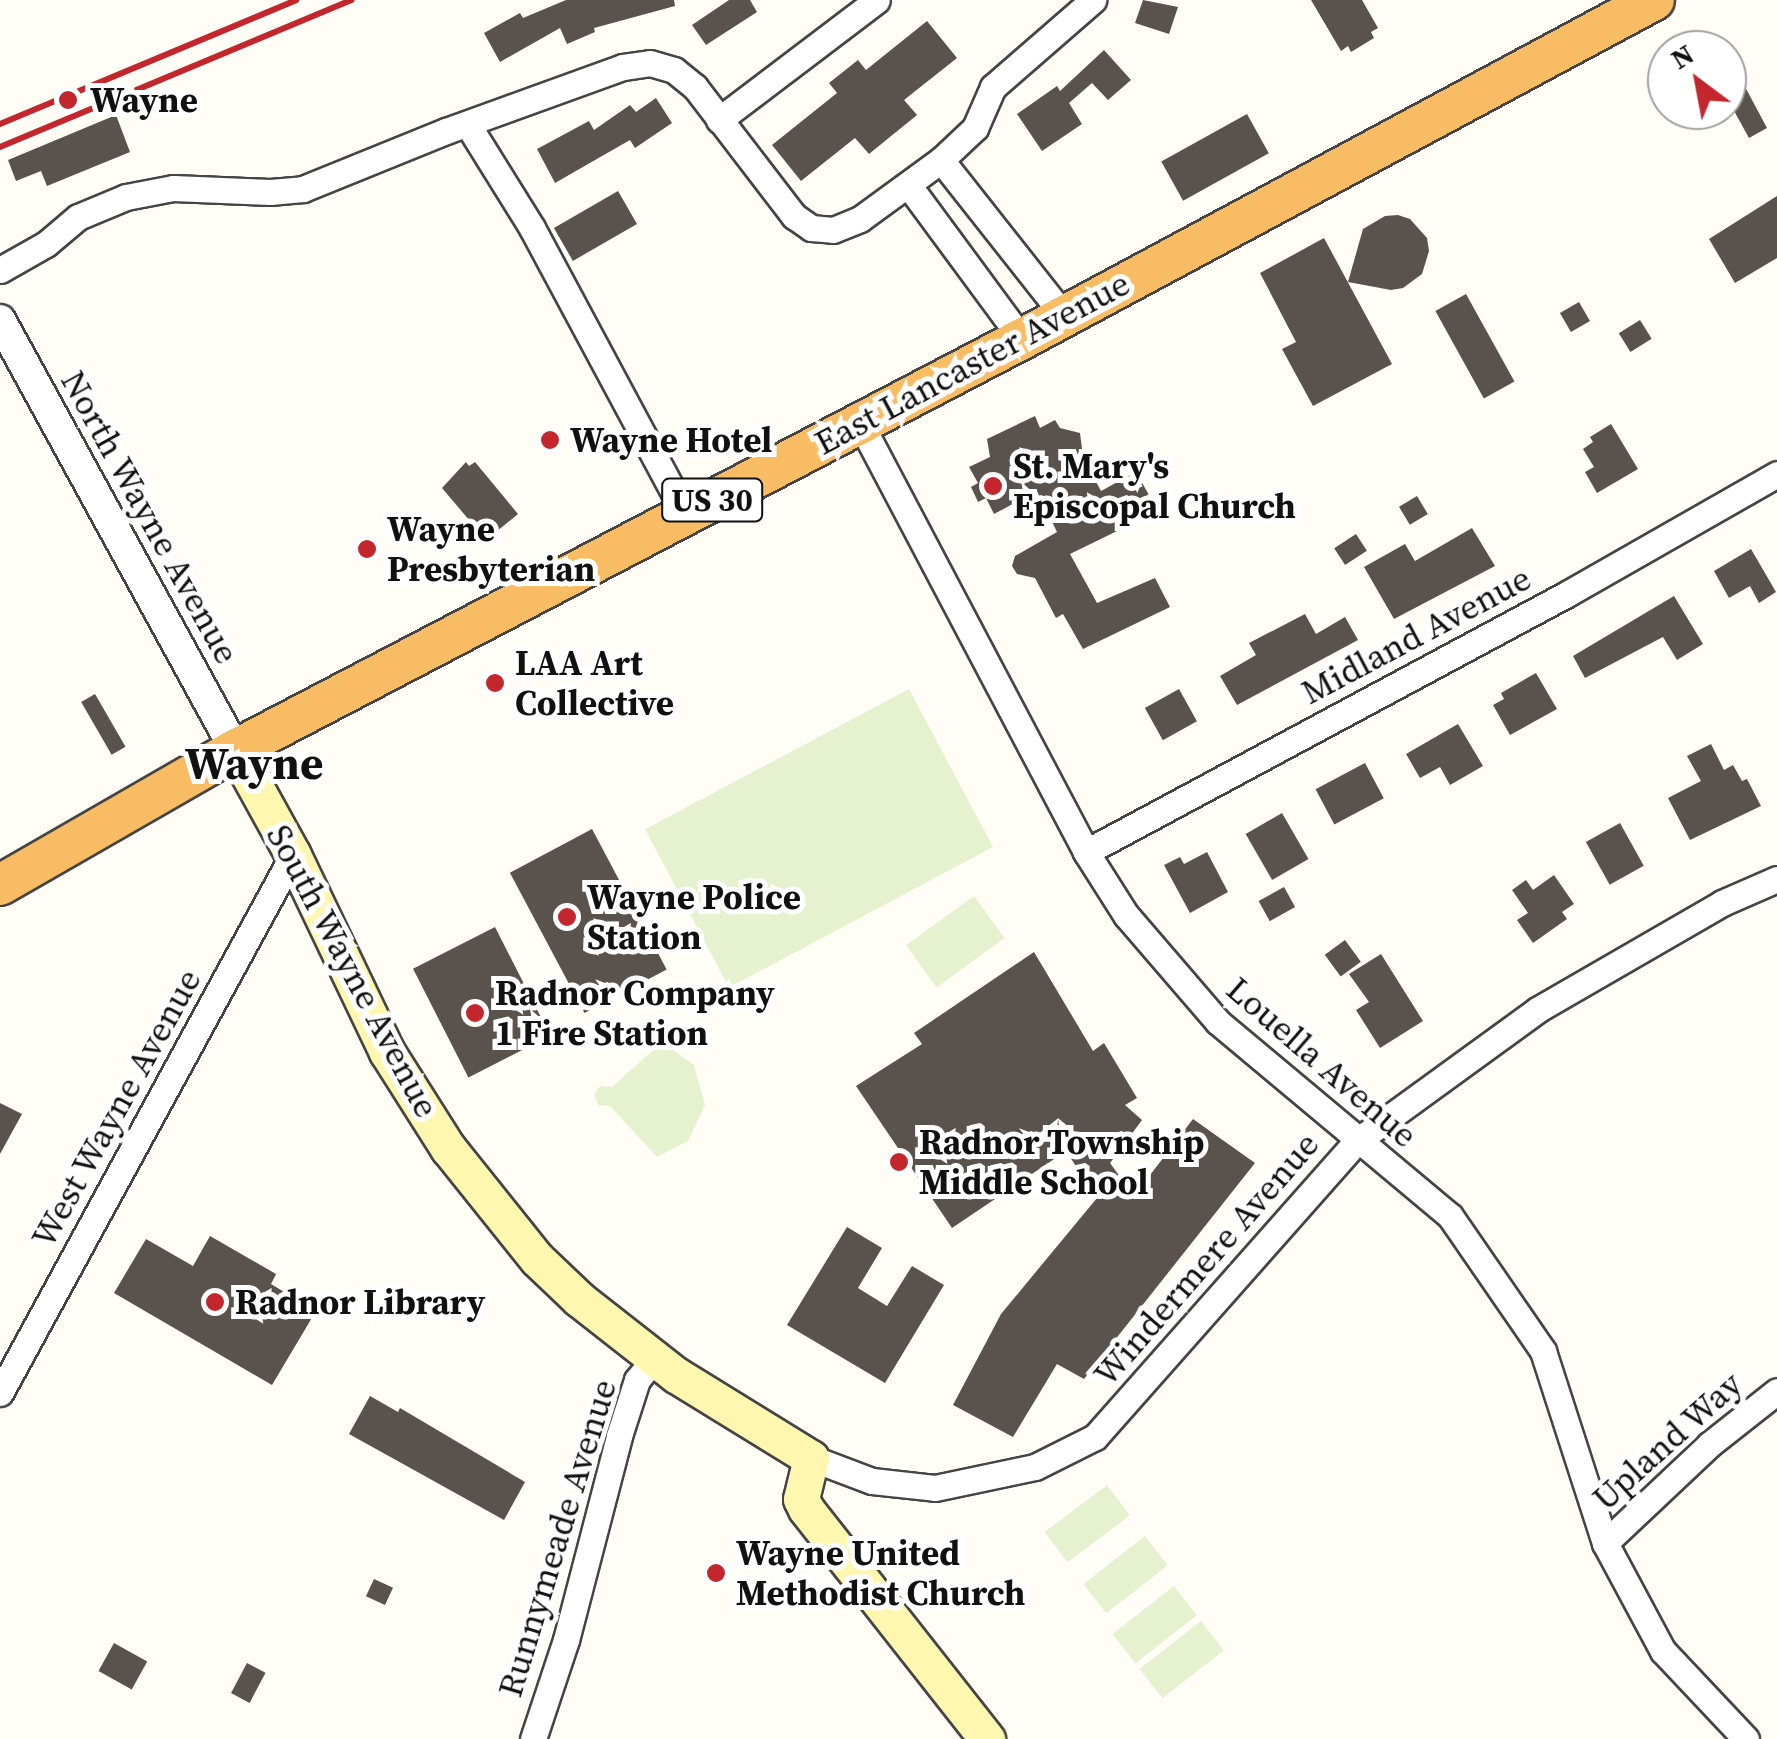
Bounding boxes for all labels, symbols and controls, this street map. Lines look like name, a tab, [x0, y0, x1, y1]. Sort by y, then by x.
north arrow	[1647, 30, 1747, 130]
text: N	[1663, 35, 1701, 78]
place label: Wayne	[90, 79, 198, 121]
marker: Wayne	[55, 87, 81, 113]
street label: East Lancaster Avenue	[807, 262, 1137, 464]
street label: North Wayne Avenue	[52, 363, 248, 671]
place label: Wayne Hotel	[570, 419, 772, 461]
marker: Wayne Hotel	[539, 429, 561, 451]
place label: St. Mary's Episcopal Church	[1013, 445, 1296, 527]
road number: US 30	[660, 473, 764, 527]
marker: St. Mary's Episcopal Church	[982, 475, 1004, 497]
place label: Wayne Presbyterian	[387, 508, 595, 590]
marker: Wayne Presbyterian	[356, 538, 378, 560]
street label: Midland Avenue	[1294, 557, 1538, 713]
place label: LAA Art Collective	[515, 642, 674, 724]
marker: LAA Art Collective	[484, 672, 506, 694]
district label: Wayne	[185, 737, 323, 791]
street label: South Wayne Avenue	[258, 817, 448, 1125]
place label: Wayne Police Station	[587, 876, 801, 958]
marker: Wayne Police Station	[556, 906, 578, 928]
street label: West Wayne Avenue	[22, 961, 210, 1255]
street label: Louella Avenue	[1218, 968, 1426, 1156]
place label: Radnor Company 1 Fire Station	[495, 972, 775, 1054]
marker: Radnor Company 1 Fire Station	[464, 1002, 486, 1024]
place label: Radnor Township Middle School	[919, 1121, 1205, 1203]
street label: Windermere Avenue	[1085, 1124, 1327, 1394]
marker: Radnor Township Middle School	[888, 1151, 910, 1173]
place label: Radnor Library	[235, 1281, 485, 1323]
marker: Radnor Library	[204, 1291, 226, 1313]
street label: Upland Way	[1583, 1363, 1751, 1519]
street label: Runnymeade Avenue	[489, 1374, 625, 1702]
place label: Wayne United Methodist Church	[736, 1532, 1025, 1614]
marker: Wayne United Methodist Church	[705, 1562, 727, 1584]

